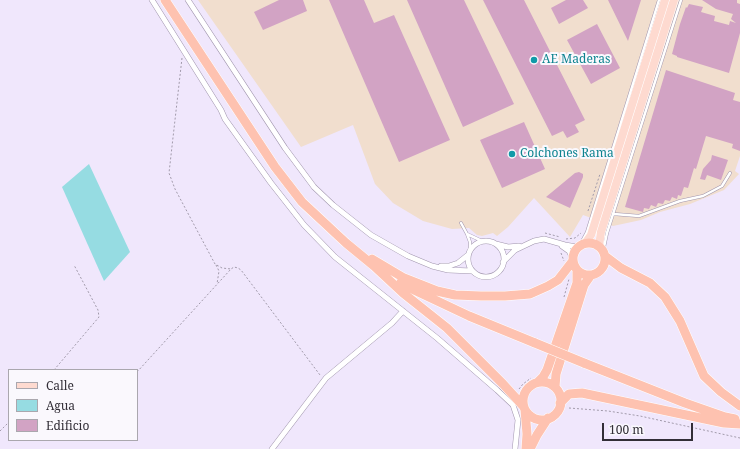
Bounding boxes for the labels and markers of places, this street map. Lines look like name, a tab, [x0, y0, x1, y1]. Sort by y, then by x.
place label: AE Maderas	[542, 53, 610, 67]
marker: AE Maderas	[529, 55, 539, 65]
place label: Colchones Rama	[520, 147, 614, 161]
marker: Colchones Rama	[507, 149, 517, 159]

